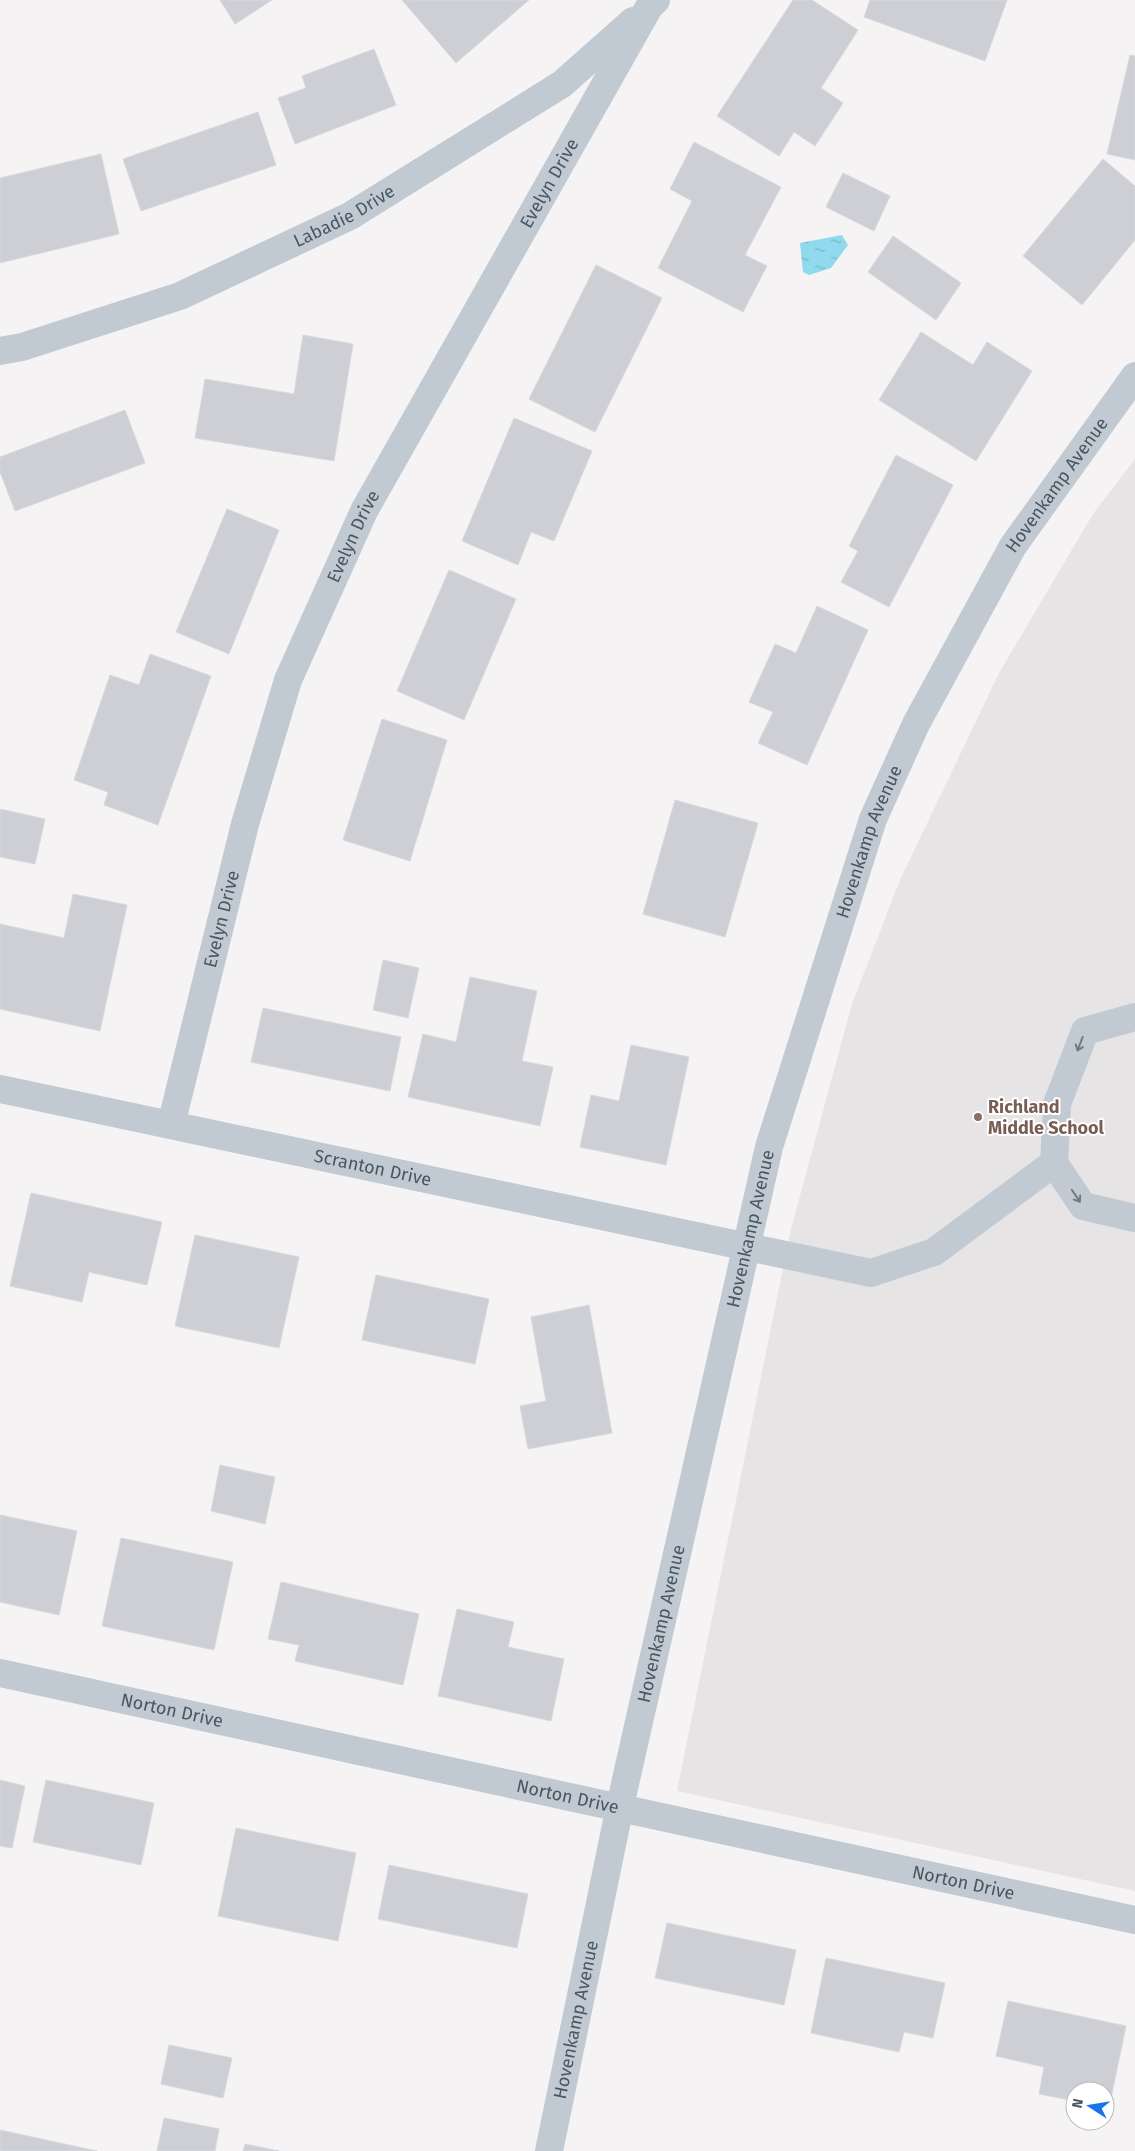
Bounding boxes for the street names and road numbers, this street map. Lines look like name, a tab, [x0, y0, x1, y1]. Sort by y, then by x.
street label: Evelyn Drive	[515, 135, 583, 232]
street label: Labadie Drive	[290, 180, 399, 252]
street label: Hovenkamp Avenue	[1001, 413, 1113, 557]
street label: Evelyn Drive	[322, 486, 384, 586]
street label: Hovenkamp Avenue	[831, 762, 907, 921]
street label: Evelyn Drive	[199, 868, 244, 970]
street label: Scranton Drive	[312, 1145, 433, 1191]
street label: Hovenkamp Avenue	[722, 1148, 779, 1310]
street label: Hovenkamp Avenue	[633, 1543, 690, 1705]
street label: Norton Drive	[119, 1689, 225, 1732]
street label: Norton Drive	[515, 1775, 621, 1818]
street label: Norton Drive	[910, 1861, 1017, 1904]
street label: Hovenkamp Avenue	[549, 1939, 603, 2101]

